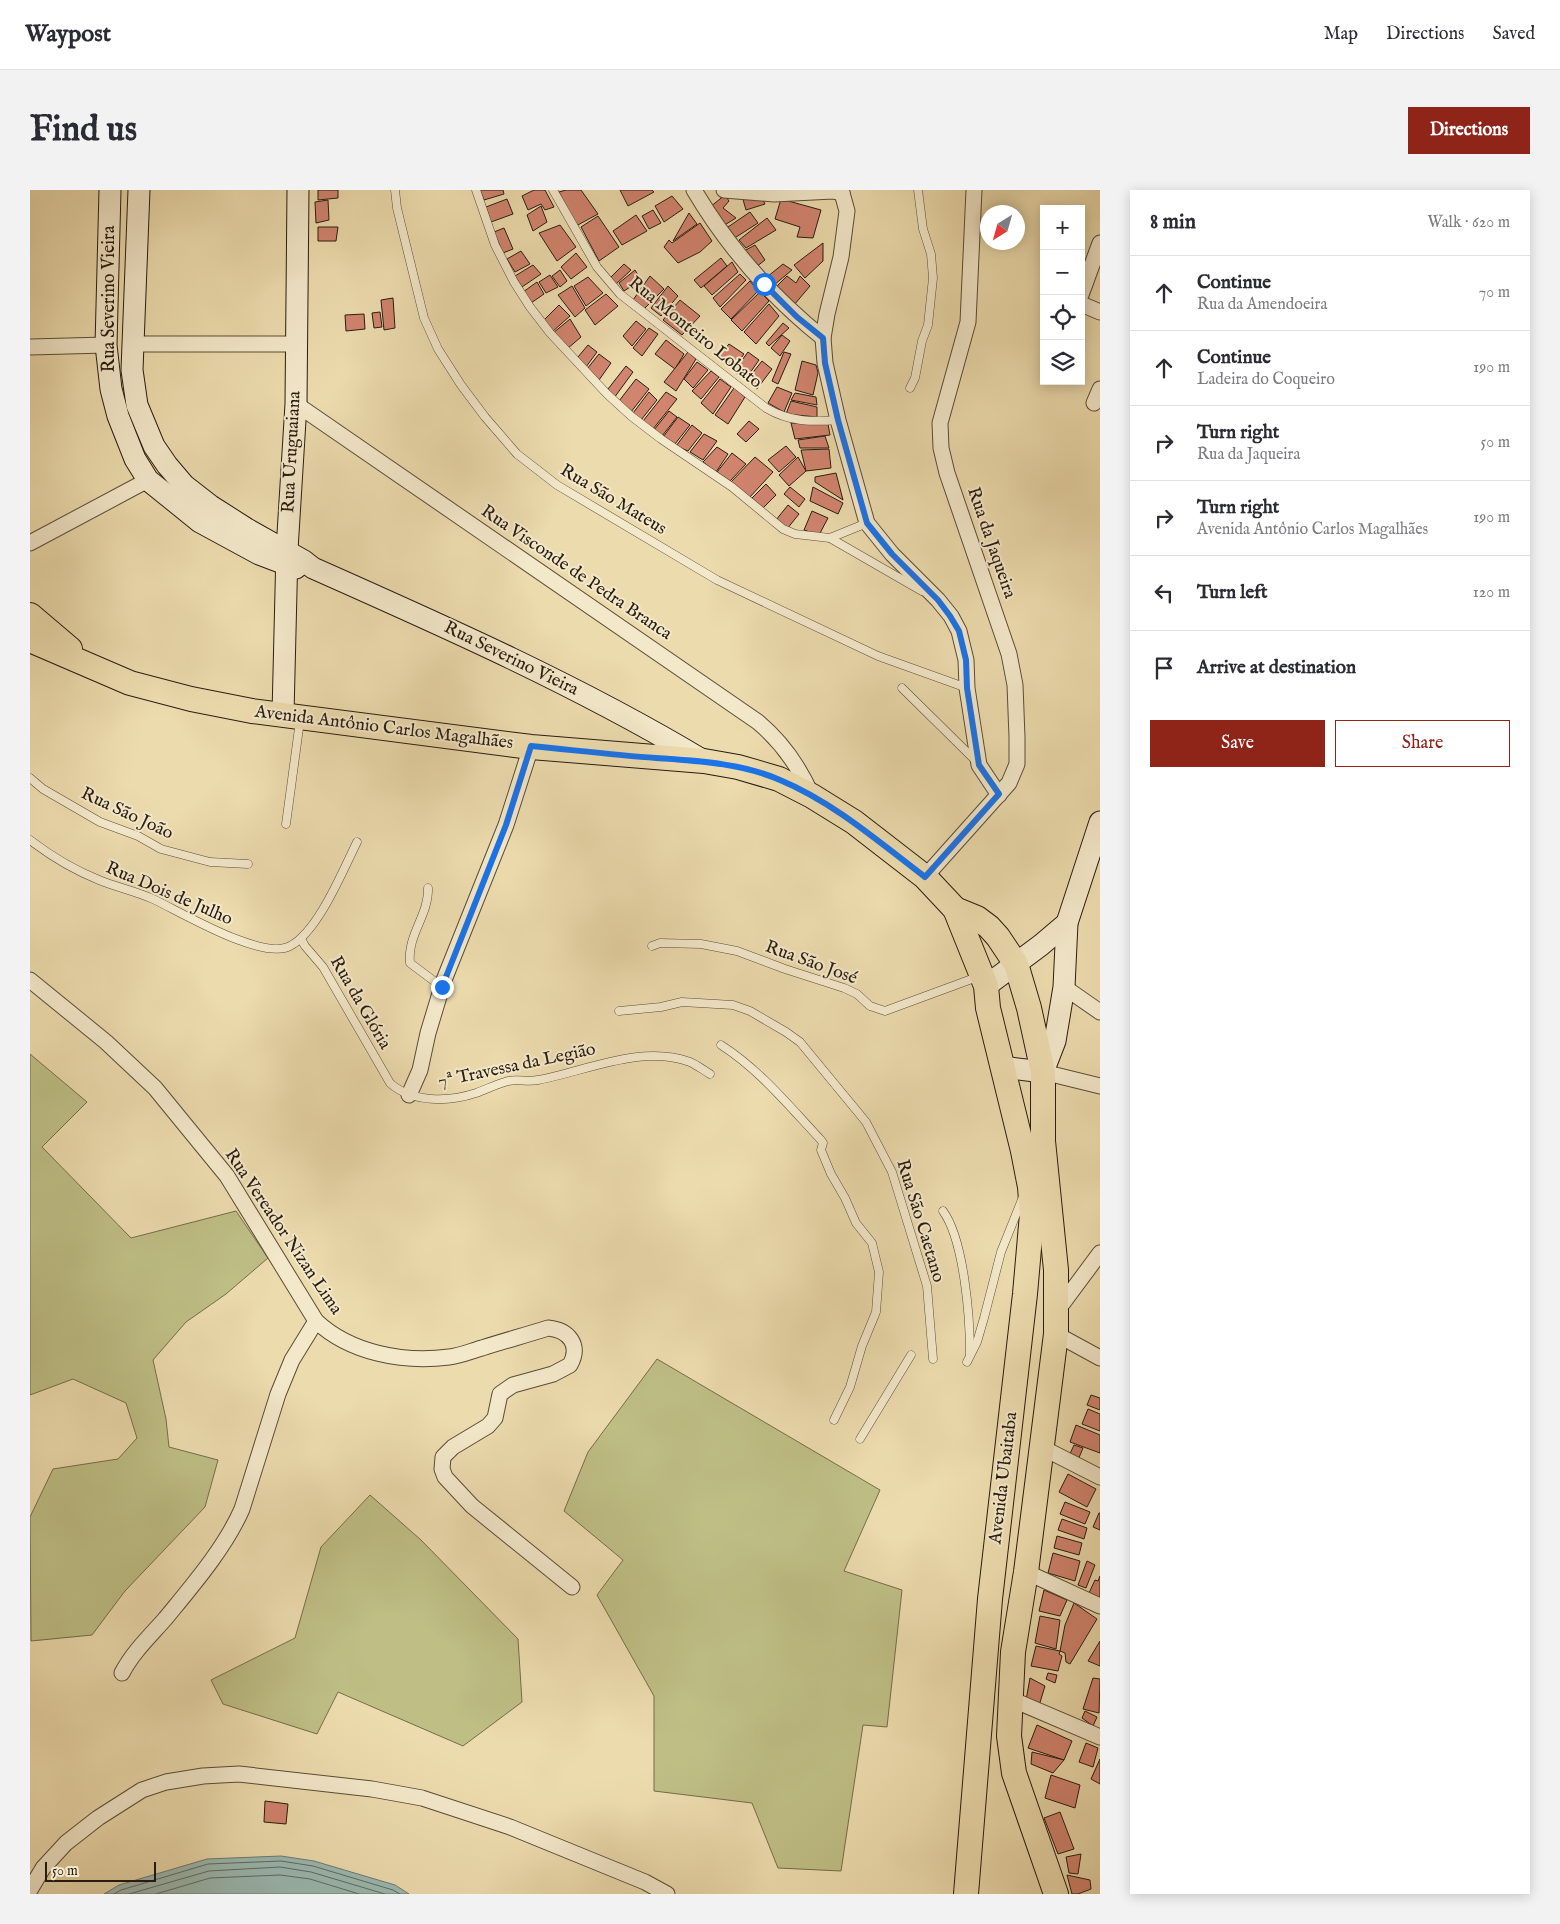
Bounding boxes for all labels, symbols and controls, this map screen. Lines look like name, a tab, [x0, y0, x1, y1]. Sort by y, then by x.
text: Waypost	[25, 19, 111, 50]
text: Map	[1324, 23, 1358, 46]
text: Directions	[1386, 23, 1464, 46]
text: Saved	[1492, 23, 1535, 46]
button: Directions	[1408, 107, 1530, 154]
text: Find us	[30, 108, 137, 153]
north arrow	[980, 205, 1025, 250]
map controls	[1040, 205, 1085, 385]
button: +	[1040, 205, 1085, 250]
text: 8 min	[1150, 209, 1196, 236]
text: Walk · 620 m	[1427, 213, 1510, 233]
street label: Rua Severino Vieira	[98, 225, 121, 372]
button: −	[1040, 250, 1085, 295]
text: Continue	[1197, 271, 1271, 295]
street label: Rua Monteiro Lobato	[623, 272, 767, 394]
route start	[753, 273, 776, 296]
icon: ahead	[1150, 279, 1178, 307]
text: 70 m	[1479, 283, 1510, 303]
button: locate	[1040, 295, 1085, 340]
text: Rua da Amendoeira	[1197, 295, 1327, 315]
button: layers	[1040, 340, 1085, 385]
text: Continue	[1197, 346, 1271, 370]
icon: ahead	[1150, 354, 1178, 382]
text: 190 m	[1473, 358, 1510, 378]
text: Ladeira do Coqueiro	[1197, 370, 1335, 390]
street label: Rua Uruguaiana	[277, 390, 307, 514]
text: Turn right	[1197, 421, 1279, 445]
icon: right	[1150, 429, 1178, 457]
text: 50 m	[1481, 433, 1510, 453]
text: Rua da Jaqueira	[1197, 445, 1300, 465]
street label: Rua São Mateus	[556, 459, 670, 541]
street label: Rua da Jaqueira	[961, 484, 1021, 602]
text: Turn right	[1197, 496, 1279, 520]
street label: Rua Visconde de Pedra Branca	[476, 500, 676, 646]
icon: right	[1150, 504, 1178, 532]
text: 190 m	[1473, 508, 1510, 528]
text: Avenida Antônio Carlos Magalhães	[1197, 520, 1428, 540]
icon: left	[1150, 579, 1178, 607]
text: Turn left	[1197, 581, 1268, 605]
text: 120 m	[1473, 583, 1510, 603]
street label: Rua Severino Vieira	[440, 616, 582, 702]
icon: arrive	[1150, 654, 1178, 682]
text: Arrive at destination	[1197, 656, 1356, 680]
street label: Avenida Antônio Carlos Magalhães	[252, 701, 515, 755]
button: Save	[1150, 720, 1325, 767]
button: Share	[1335, 720, 1510, 767]
street label: Rua São João	[77, 783, 177, 846]
street label: Rua Dois de Julho	[102, 857, 236, 931]
street label: Rua São José	[762, 936, 860, 990]
street label: Rua da Glória	[324, 952, 396, 1054]
route end	[431, 976, 454, 999]
street label: 7ª Travessa da Legião	[436, 1038, 598, 1094]
street label: Rua Vereador Nizan Lima	[219, 1145, 347, 1320]
street label: Rua São Caetano	[890, 1157, 950, 1286]
street label: Avenida Ubaitaba	[984, 1410, 1024, 1546]
scale bar	[45, 1859, 156, 1882]
text: 50 m	[52, 1862, 78, 1880]

